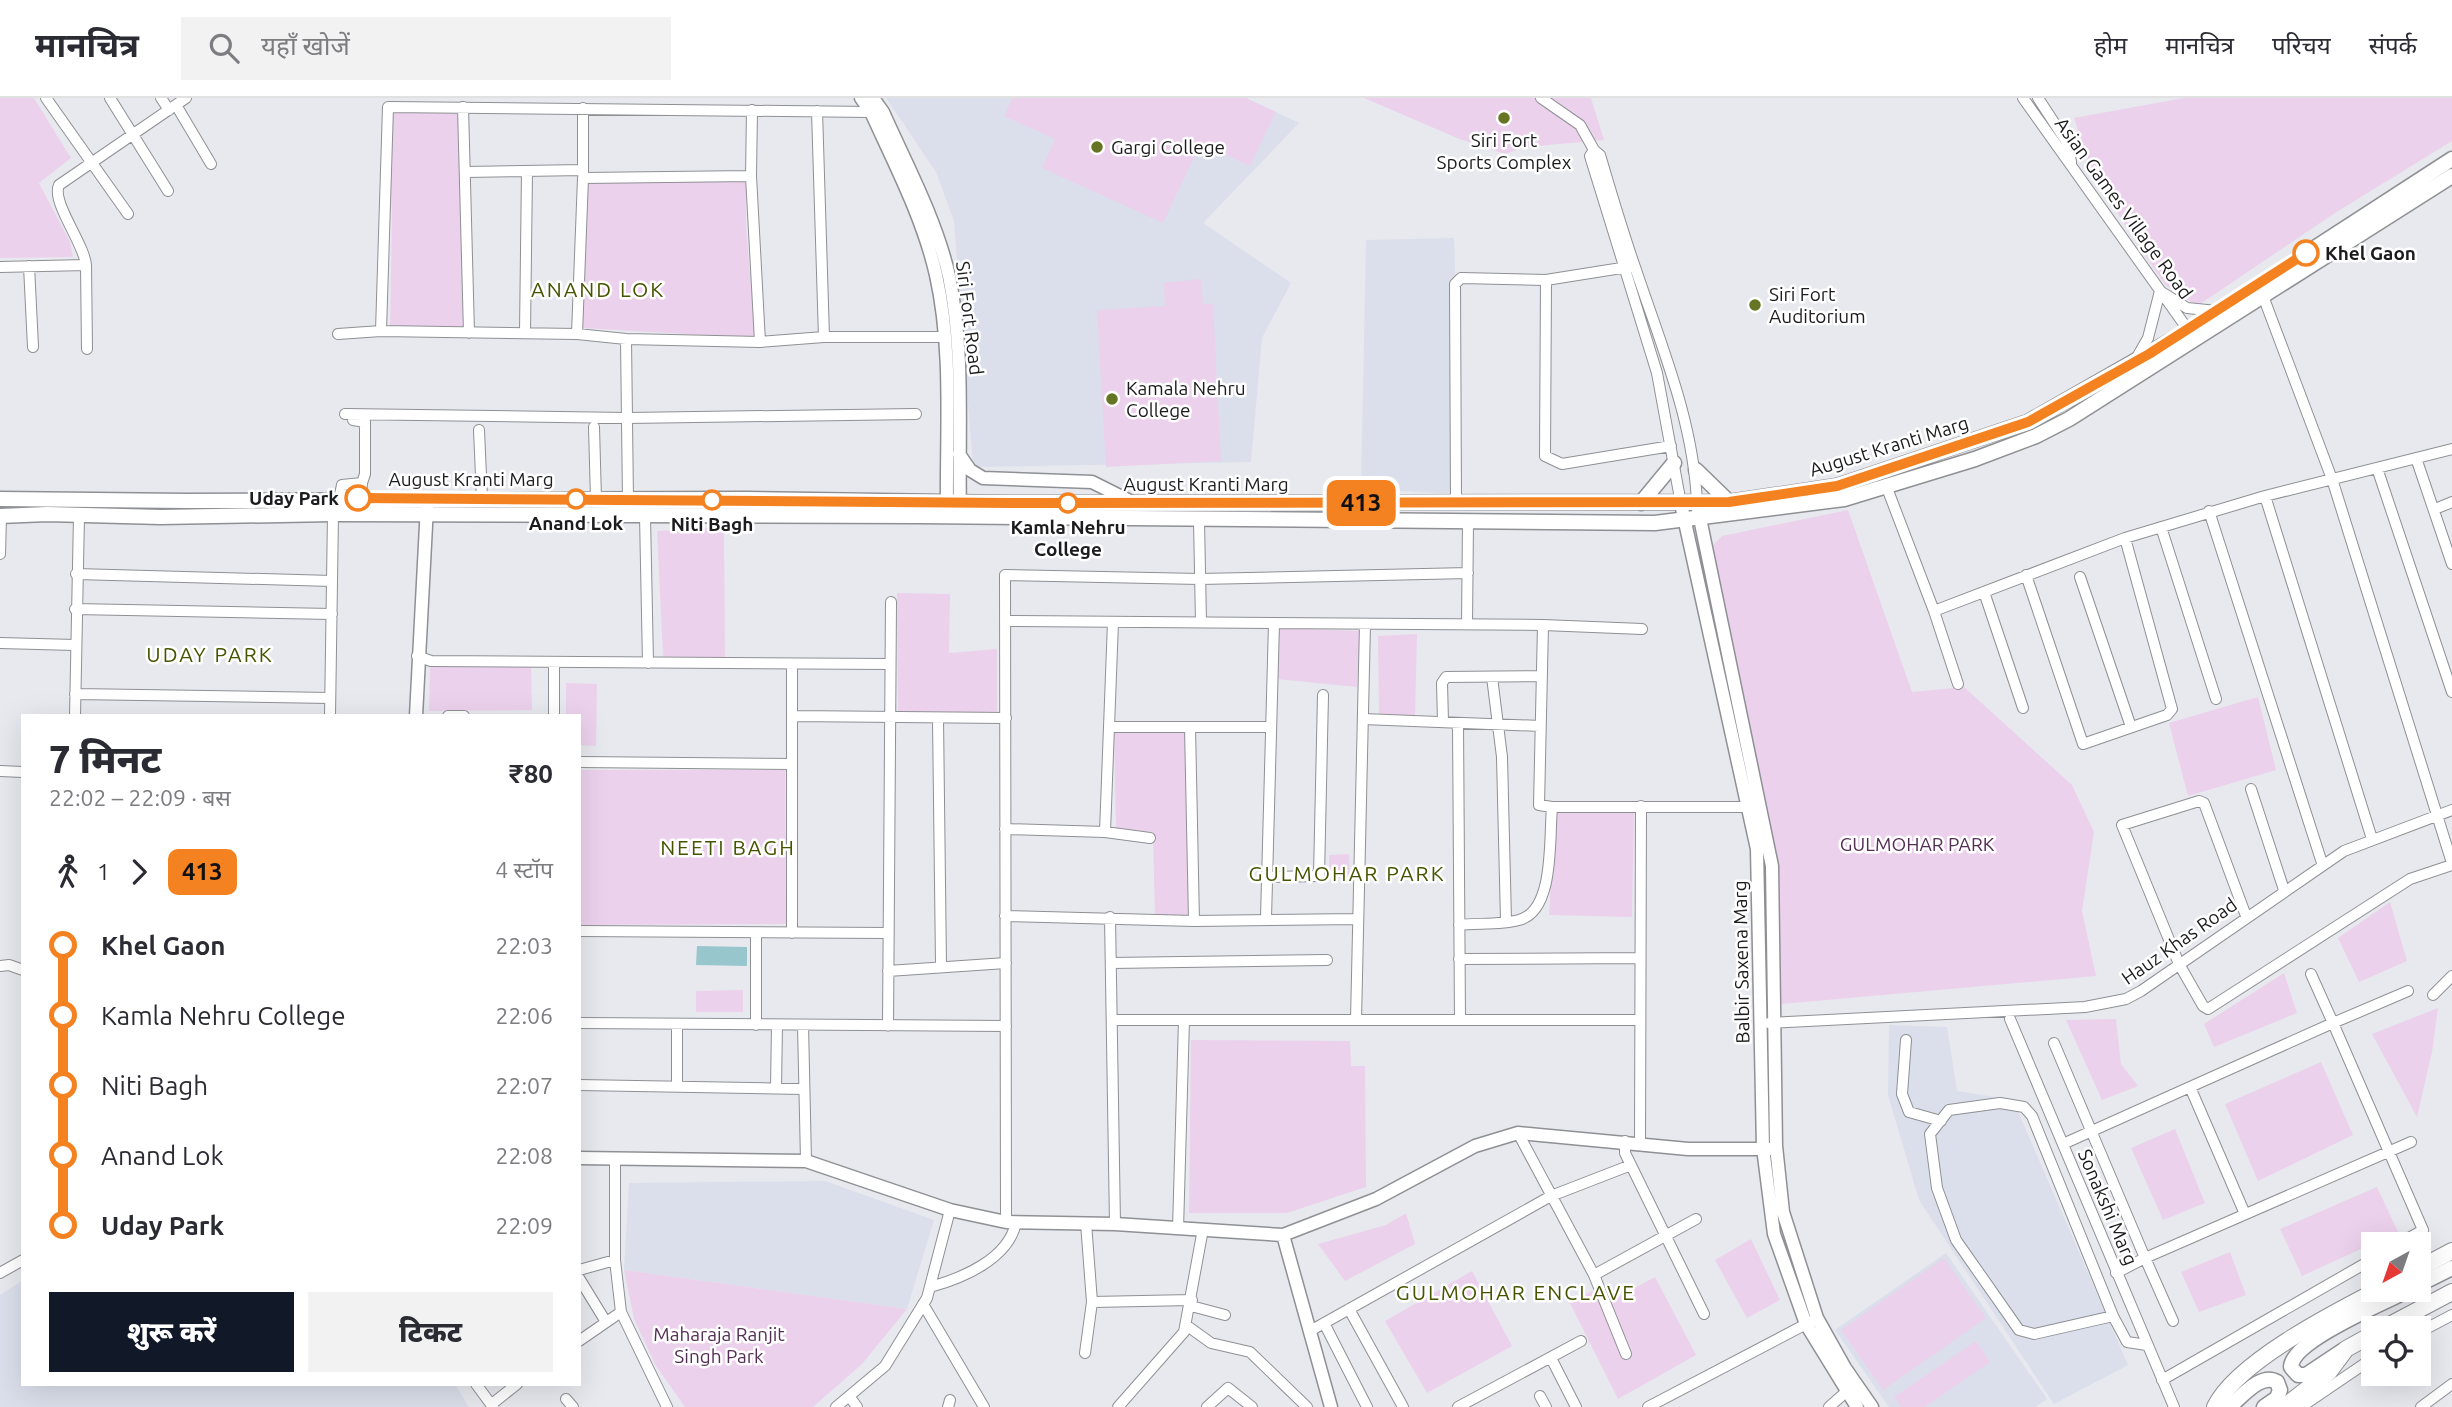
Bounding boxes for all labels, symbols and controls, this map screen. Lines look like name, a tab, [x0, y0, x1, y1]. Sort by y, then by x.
search box	[181, 17, 671, 80]
text: मानचित्र	[35, 26, 139, 63]
icon: search	[205, 29, 243, 67]
text: यहाँ खोजें	[261, 31, 350, 60]
text: होम	[2094, 32, 2127, 59]
text: मानचित्र	[2165, 32, 2234, 59]
text: परिचय	[2272, 32, 2331, 59]
text: संपर्क	[2369, 32, 2417, 59]
marker: Siri Fort Sports Complex	[1496, 110, 1512, 126]
street label: Asian Games Village Road	[2051, 113, 2197, 303]
place label: Siri Fort Sports Complex	[1437, 129, 1572, 173]
place label: Gargi College	[1111, 136, 1225, 158]
marker: Gargi College	[1089, 139, 1105, 155]
marker: Khel Gaon	[2293, 240, 2319, 266]
place label: Khel Gaon	[2325, 242, 2416, 264]
street label: Siri Fort Road	[952, 260, 988, 376]
district label: ANAND LOK	[531, 277, 665, 301]
place label: Siri Fort Auditorium	[1769, 283, 1866, 327]
marker: Siri Fort Auditorium	[1747, 297, 1763, 313]
place label: Kamala Nehru College	[1126, 377, 1246, 421]
marker: Kamala Nehru College	[1104, 391, 1120, 407]
street label: August Kranti Marg	[1807, 411, 1971, 481]
street label: August Kranti Marg	[388, 468, 554, 490]
street label: August Kranti Marg	[1123, 473, 1289, 495]
line badge: 413	[1321, 480, 1401, 526]
marker: Uday Park	[345, 485, 371, 511]
place label: Uday Park	[249, 487, 339, 509]
marker: Anand Lok	[566, 489, 586, 509]
text: 413	[1341, 489, 1381, 516]
marker: Niti Bagh	[702, 490, 722, 510]
marker: Kamla Nehru College	[1058, 493, 1078, 513]
place label: Anand Lok	[529, 512, 624, 534]
place label: Niti Bagh	[671, 513, 753, 535]
place label: Kamla Nehru College	[1010, 516, 1126, 560]
district label: UDAY PARK	[146, 642, 274, 666]
text: 7 मिनट	[49, 738, 161, 780]
text: ₹80	[509, 759, 553, 788]
text: 22:02 – 22:09 · बस	[49, 785, 231, 810]
park label: GULMOHAR PARK	[1840, 833, 1995, 855]
district label: NEETI BAGH	[660, 835, 796, 859]
icon: walk	[49, 853, 87, 891]
icon: forward	[120, 853, 158, 891]
text: 4 स्टॉप	[495, 857, 553, 882]
text: 413	[182, 858, 223, 885]
text: 1	[97, 859, 110, 884]
district label: GULMOHAR PARK	[1249, 861, 1445, 885]
street label: Balbir Saxena Marg	[1729, 880, 1753, 1044]
street label: Hauz Khas Road	[2117, 893, 2241, 989]
text: Khel Gaon	[101, 931, 226, 960]
text: 22:03	[495, 933, 553, 958]
text: Kamla Nehru College	[101, 1001, 346, 1030]
text: 22:06	[495, 1003, 553, 1028]
text: Niti Bagh	[101, 1071, 208, 1100]
text: 22:07	[495, 1073, 553, 1098]
text: Anand Lok	[101, 1141, 224, 1170]
text: 22:08	[495, 1143, 553, 1168]
street label: Sonakshi Marg	[2074, 1146, 2142, 1268]
text: Uday Park	[101, 1211, 224, 1240]
text: 22:09	[495, 1213, 553, 1238]
north arrow	[2361, 1232, 2431, 1302]
map controls	[2361, 1232, 2431, 1386]
district label: GULMOHAR ENCLAVE	[1396, 1280, 1636, 1304]
button: शुरू करें	[49, 1292, 294, 1372]
button: टिकट	[308, 1292, 553, 1372]
button: locate	[2361, 1316, 2431, 1386]
park label: Maharaja Ranjit Singh Park	[653, 1323, 785, 1367]

